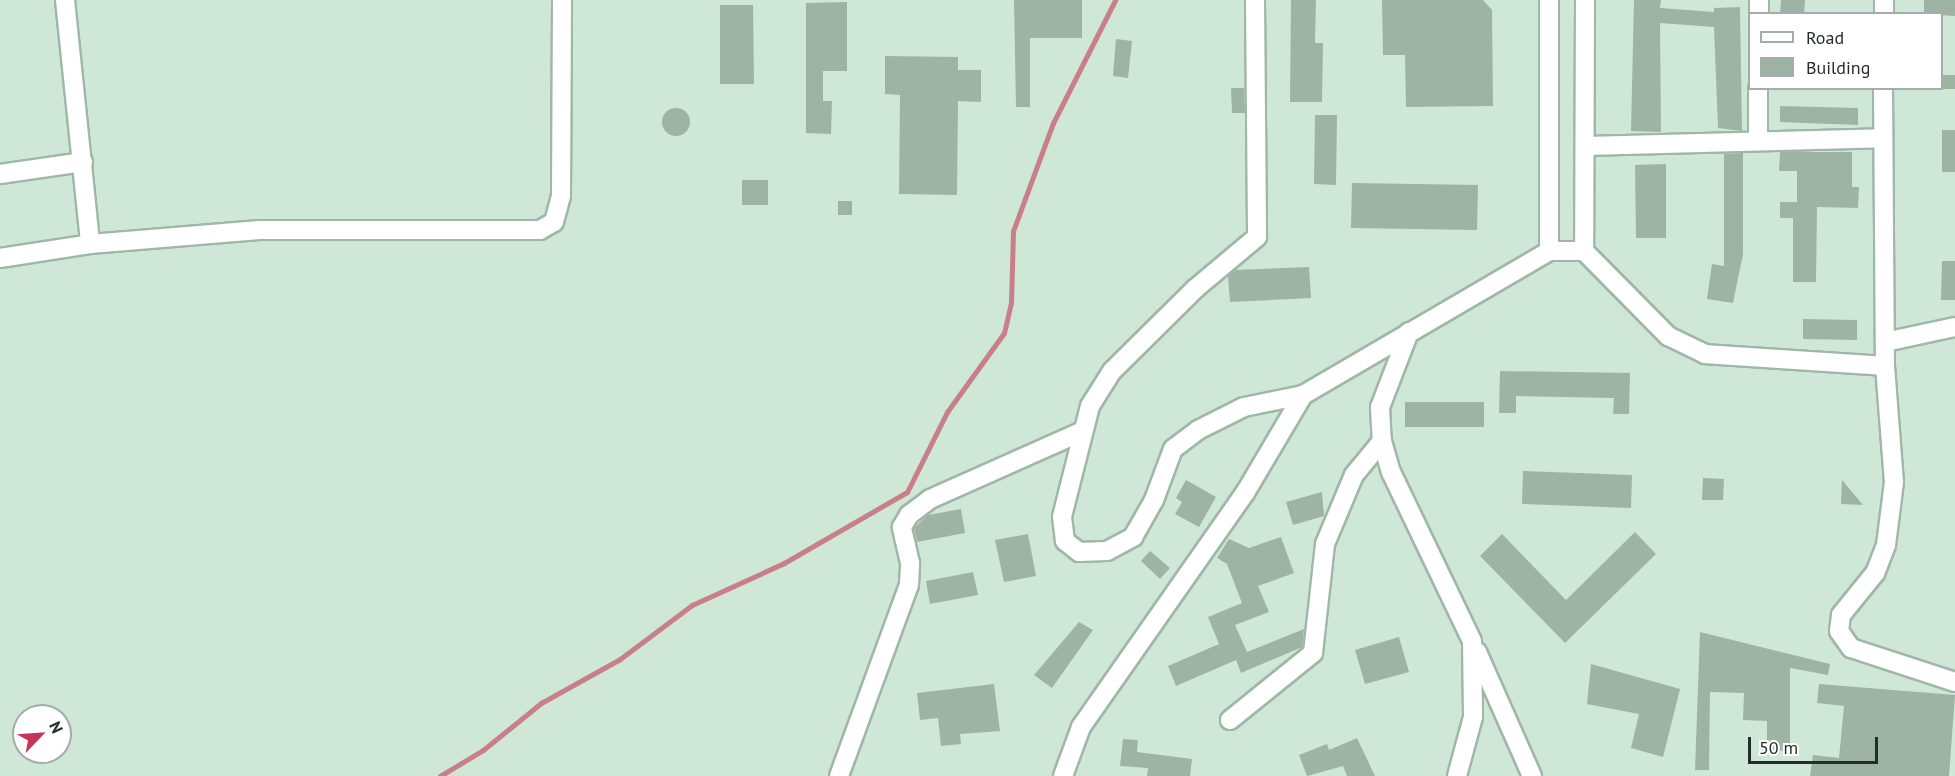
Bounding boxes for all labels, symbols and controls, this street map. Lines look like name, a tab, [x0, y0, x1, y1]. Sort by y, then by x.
legend	[1748, 12, 1943, 90]
text: Road	[1806, 26, 1844, 49]
text: Building	[1806, 56, 1870, 79]
north arrow	[12, 704, 72, 764]
text: N	[45, 718, 68, 736]
scale bar	[1751, 725, 1882, 763]
text: 50 m	[1759, 736, 1798, 759]

